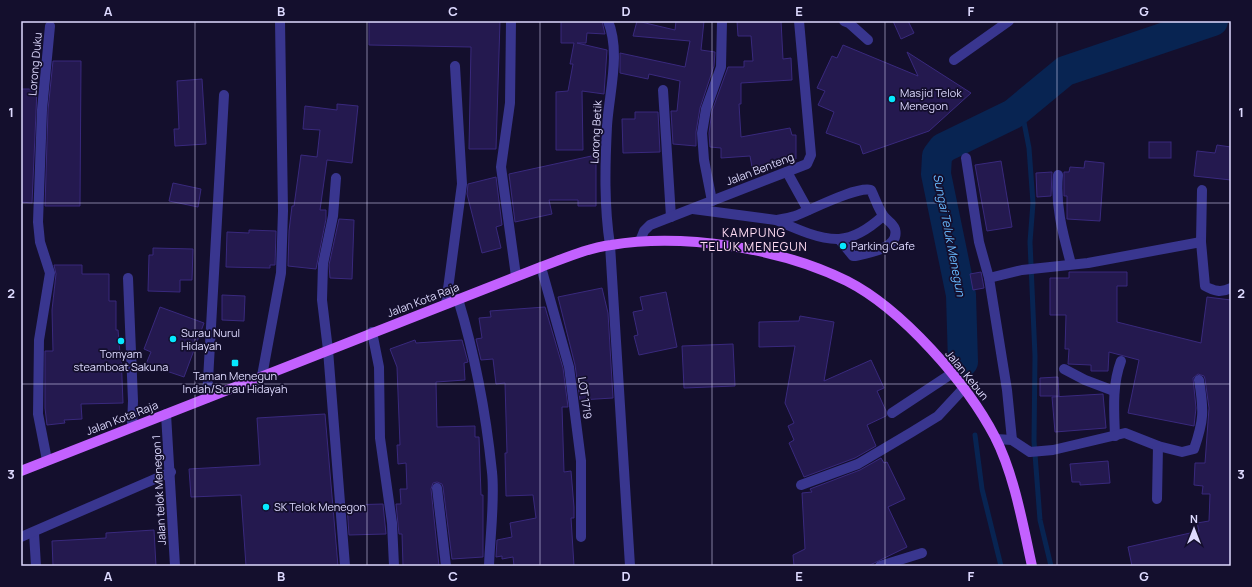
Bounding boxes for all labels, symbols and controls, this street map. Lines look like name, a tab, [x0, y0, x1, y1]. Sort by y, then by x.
text: A	[104, 2, 113, 20]
text: B	[277, 2, 285, 20]
text: C	[448, 2, 458, 20]
text: D	[621, 2, 631, 20]
text: E	[795, 2, 803, 20]
text: F	[968, 2, 975, 20]
text: G	[1139, 2, 1149, 20]
street label: Lorong Duku	[24, 32, 45, 96]
place label: Masjid Telok Menegon	[900, 85, 962, 113]
marker: Masjid Telok Menegon	[887, 94, 897, 104]
street label: Lorong Betik	[586, 99, 605, 164]
text: 1	[8, 103, 14, 121]
text: 1	[1238, 103, 1244, 121]
street label: Jalan Benteng	[724, 149, 796, 188]
water label: Sungai Teluk Menegun	[929, 172, 970, 298]
district label: KAMPUNG TELUK MENEGUN	[700, 224, 808, 255]
place label: Parking Cafe	[851, 238, 915, 253]
marker: Parking Cafe	[838, 241, 848, 251]
street label: Jalan Kota Raja	[385, 279, 461, 320]
text: 2	[7, 284, 15, 302]
text: 2	[1237, 284, 1245, 302]
place label: Surau Nurul Hidayah	[181, 325, 240, 353]
marker: Surau Nurul Hidayah	[168, 334, 178, 344]
marker: Tomyam steamboat Sakuna	[116, 336, 126, 346]
place label: Tomyam steamboat Sakuna	[74, 346, 168, 374]
street label: Jalan Kebun	[942, 346, 992, 403]
marker: Taman Menegun Indah/Surau Hidayah	[230, 358, 240, 368]
place label: Taman Menegun Indah/Surau Hidayah	[182, 368, 288, 396]
street label: LOT 1719	[575, 376, 596, 420]
street label: Jalan Kota Raja	[84, 397, 160, 438]
street label: Jalan telok Menegon 1	[148, 434, 169, 546]
text: 3	[7, 465, 15, 483]
text: 3	[1237, 465, 1245, 483]
place label: SK Telok Menegon	[274, 499, 366, 514]
marker: SK Telok Menegon	[261, 502, 271, 512]
north arrow	[1174, 509, 1214, 549]
text: N	[1190, 511, 1198, 526]
text: A	[104, 567, 113, 585]
text: B	[277, 567, 285, 585]
text: C	[448, 567, 458, 585]
text: D	[621, 567, 631, 585]
text: E	[795, 567, 803, 585]
text: F	[968, 567, 975, 585]
text: G	[1139, 567, 1149, 585]

